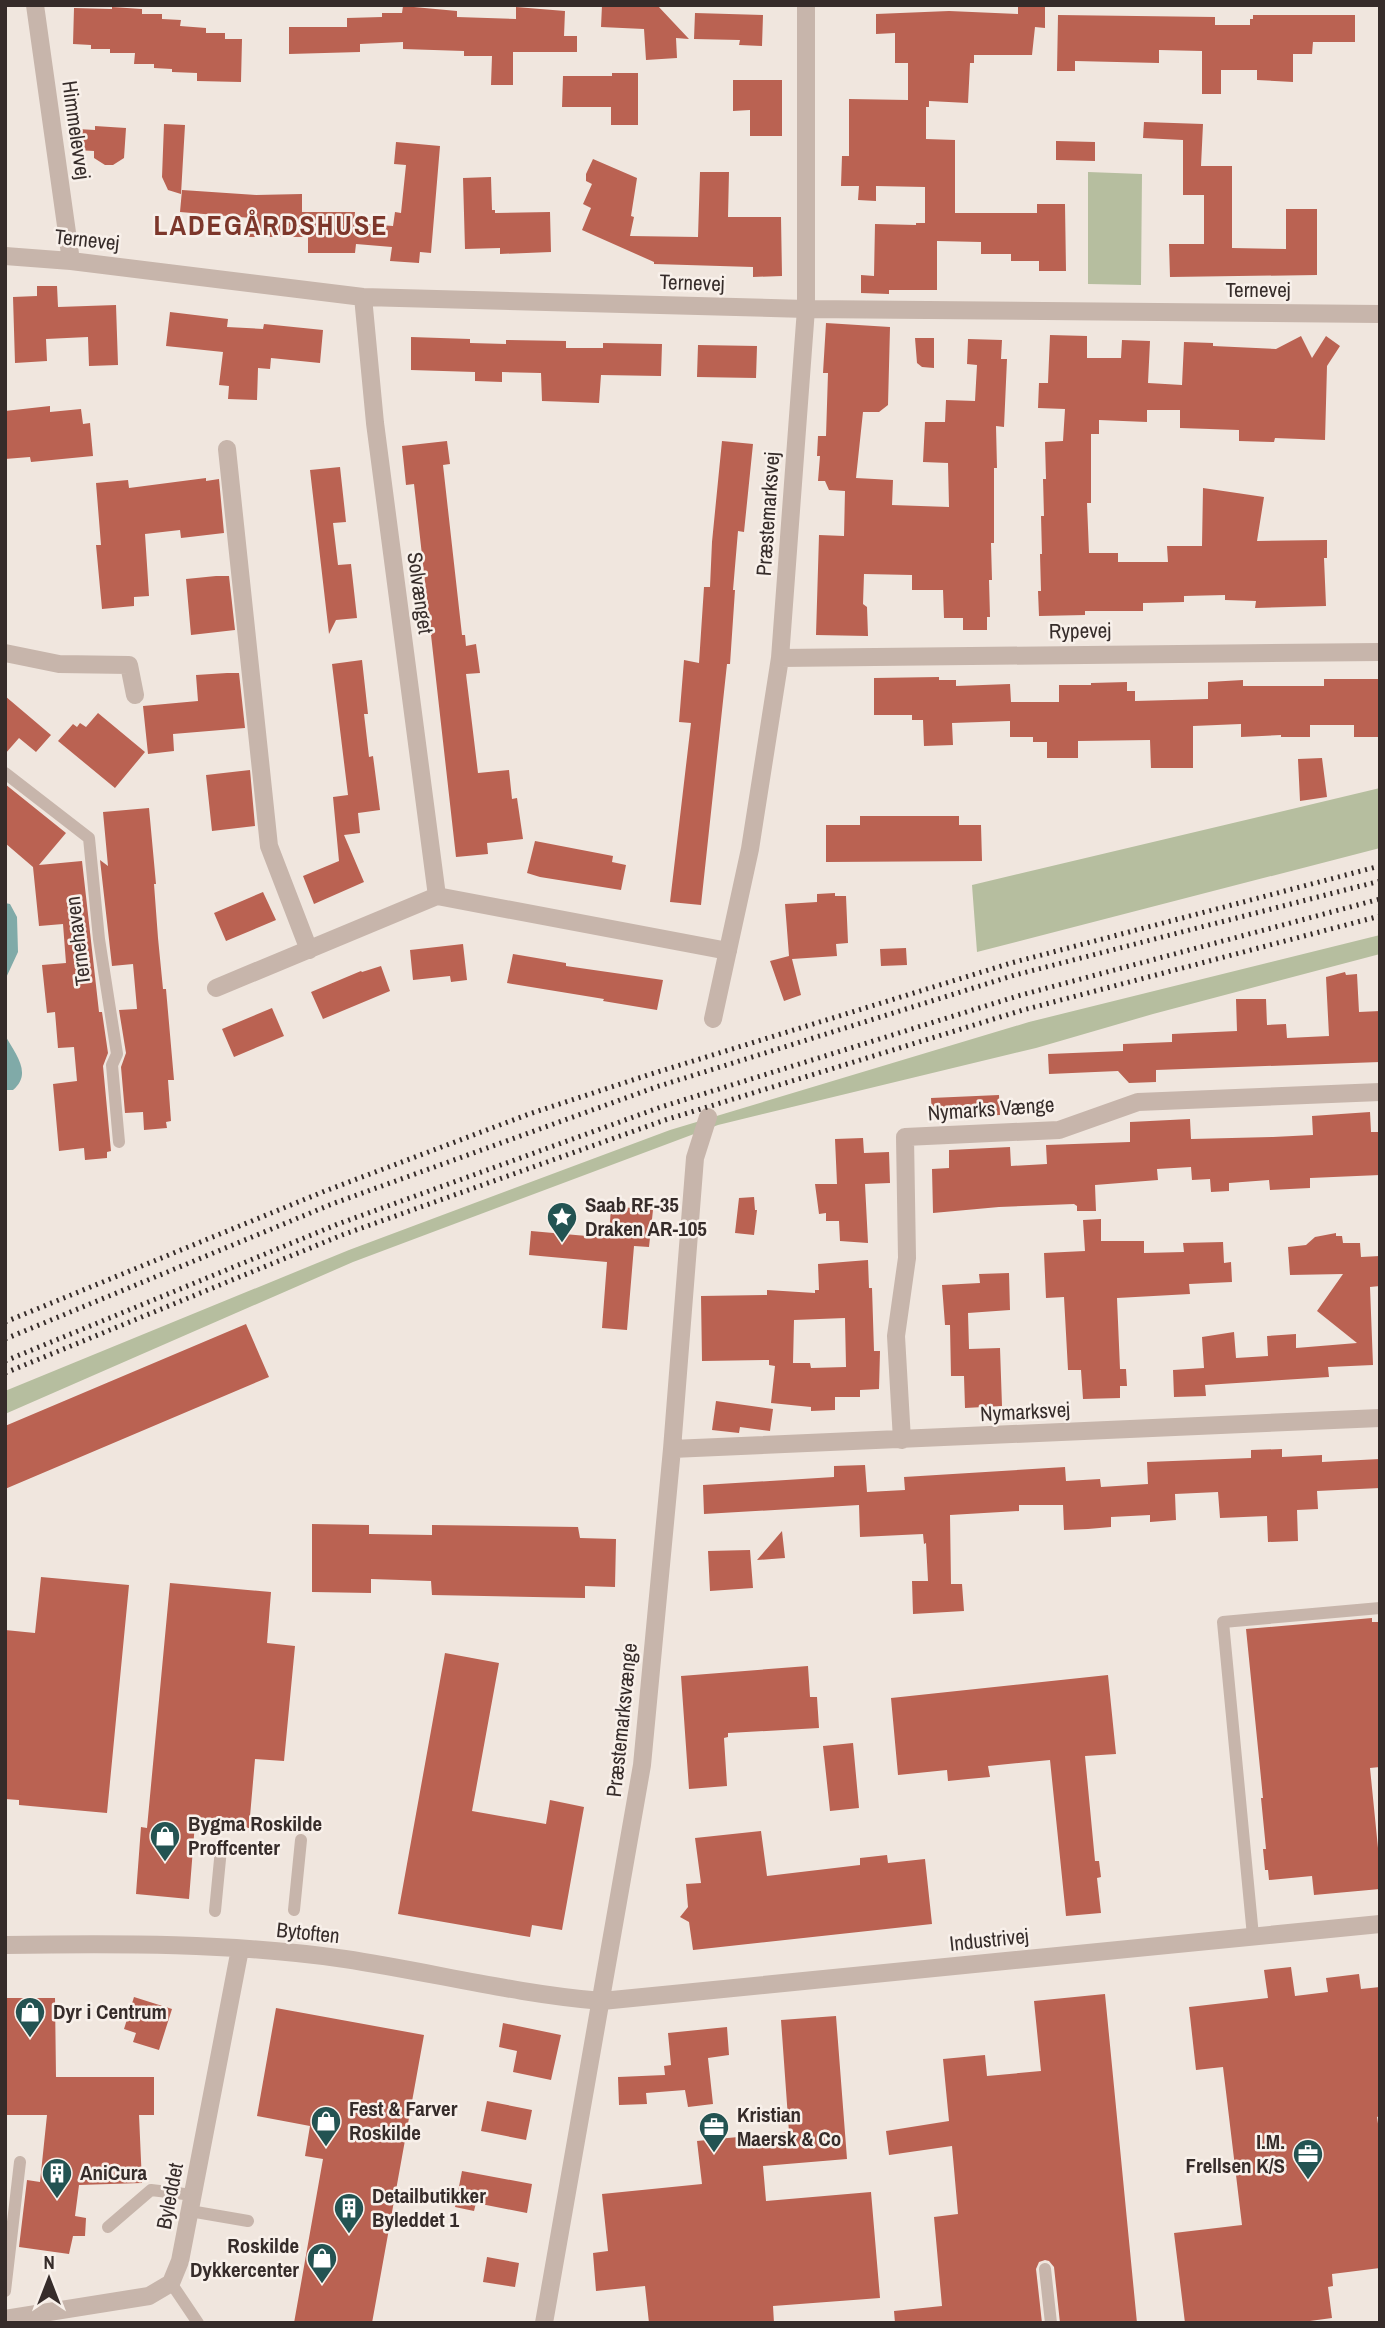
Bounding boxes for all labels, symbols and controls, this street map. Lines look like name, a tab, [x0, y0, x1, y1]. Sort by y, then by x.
street label: Himmelevvej	[55, 79, 98, 181]
district label: LADEGÅRDSHUSE	[153, 206, 389, 244]
street label: Ternevej	[53, 222, 121, 257]
street label: Ternevej	[659, 267, 725, 298]
street label: Ternevej	[1225, 275, 1291, 304]
street label: Præstemarksvej	[749, 451, 786, 577]
street label: Solvænget	[400, 550, 441, 636]
street label: Rypevej	[1049, 615, 1111, 646]
street label: Ternehaven	[58, 895, 97, 987]
street label: Nymarks Vænge	[927, 1090, 1055, 1127]
place label: Saab RF-35 Draken AR-105	[585, 1190, 707, 1243]
place icon: Saab RF-35 Draken AR-105	[545, 1200, 579, 1244]
street label: Nymarksvej	[979, 1395, 1071, 1428]
street label: Præstemarksvænge	[599, 1641, 644, 1799]
place label: Bygma Roskilde Proffcenter	[188, 1809, 322, 1862]
shop icon: Bygma Roskilde Proffcenter	[148, 1819, 182, 1863]
street label: Bytoften	[275, 1915, 341, 1950]
street label: Industrivej	[948, 1921, 1030, 1958]
shop icon: Dyr i Centrum	[13, 1995, 47, 2039]
place label: Dyr i Centrum	[53, 1997, 167, 2026]
place label: Fest & Farver Roskilde	[349, 2094, 458, 2147]
place label: Kristian Maersk & Co	[737, 2100, 841, 2153]
shop icon: Fest & Farver Roskilde	[309, 2104, 343, 2148]
office icon: Kristian Maersk & Co	[697, 2110, 731, 2154]
place label: I.M. Frellsen K/S	[1185, 2127, 1285, 2180]
office icon: I.M. Frellsen K/S	[1291, 2137, 1325, 2181]
building icon: AniCura	[40, 2156, 74, 2200]
place label: AniCura	[80, 2158, 147, 2187]
street label: Byleddet	[149, 2160, 190, 2232]
place label: Detailbutikker Byleddet 1	[372, 2181, 486, 2234]
building icon: Detailbutikker Byleddet 1	[332, 2191, 366, 2235]
place label: Roskilde Dykkercenter	[190, 2231, 299, 2284]
shop icon: Roskilde Dykkercenter	[305, 2241, 339, 2285]
north arrow	[14, 2244, 84, 2314]
text: N	[43, 2249, 55, 2275]

